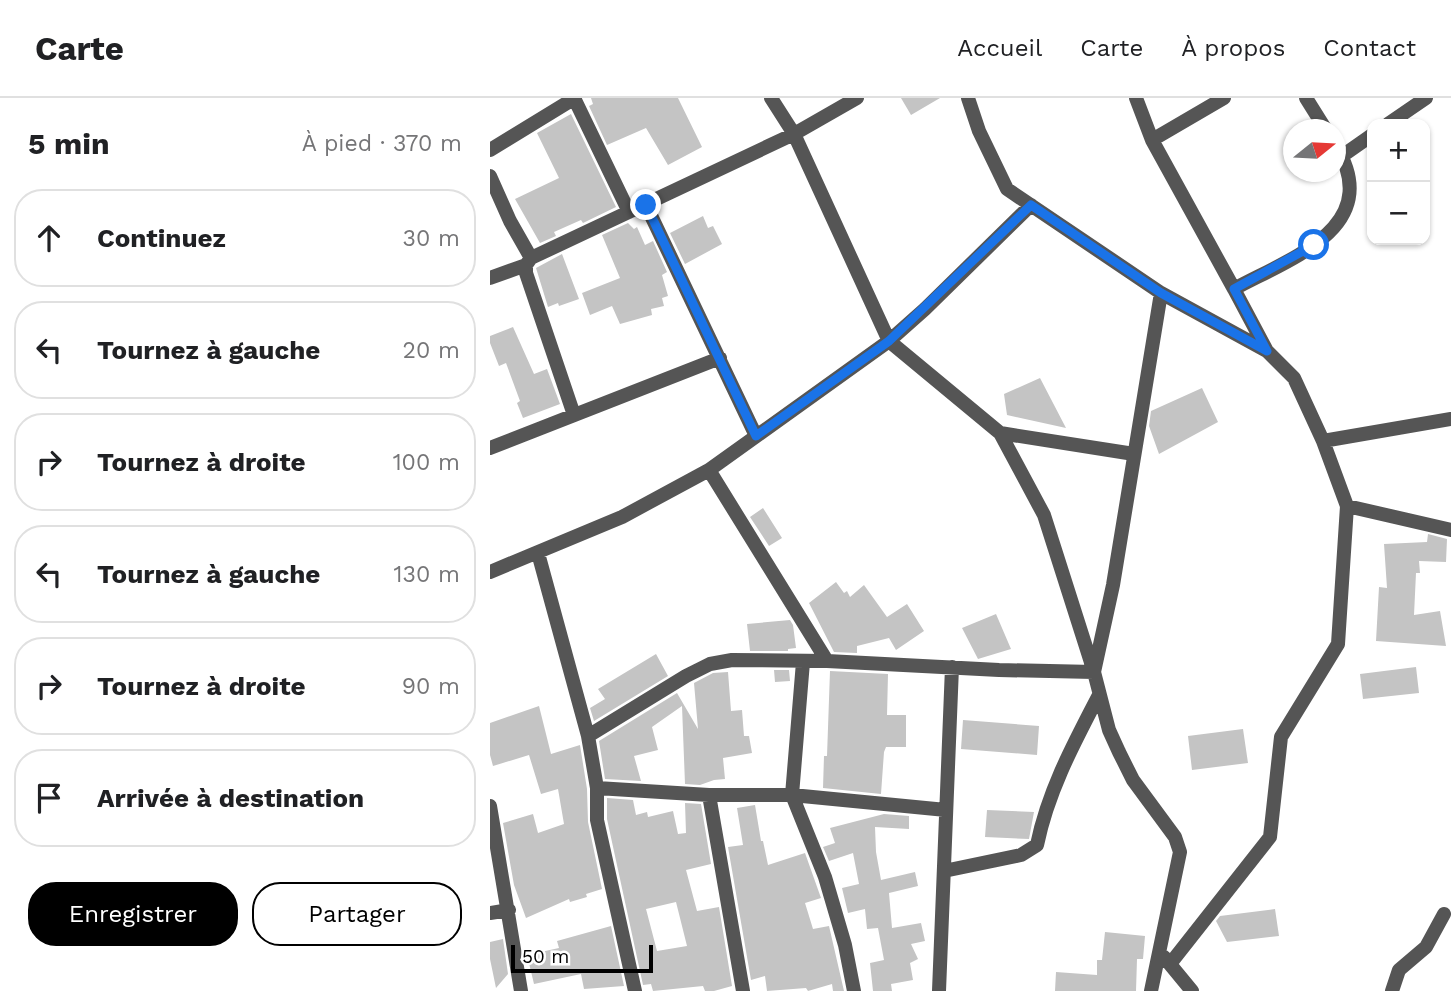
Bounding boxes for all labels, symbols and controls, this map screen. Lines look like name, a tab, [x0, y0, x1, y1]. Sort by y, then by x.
text: Carte	[35, 29, 124, 68]
text: Accueil	[957, 34, 1042, 62]
text: Carte	[1080, 34, 1143, 62]
text: À propos	[1181, 34, 1285, 62]
text: Contact	[1323, 34, 1416, 62]
north arrow	[1283, 119, 1346, 182]
map controls	[1367, 119, 1430, 245]
button: +	[1367, 119, 1430, 182]
text: 5 min	[28, 126, 110, 161]
text: À pied · 370 m	[302, 130, 462, 157]
button: −	[1367, 182, 1430, 245]
route end	[630, 189, 661, 220]
icon: ahead	[30, 219, 68, 257]
text: Continuez	[97, 223, 226, 253]
text: 30 m	[403, 225, 460, 252]
route start	[1298, 229, 1329, 260]
icon: left	[30, 331, 68, 369]
text: Tournez à gauche	[97, 335, 320, 365]
text: 20 m	[403, 337, 460, 364]
icon: right	[30, 443, 68, 481]
text: Tournez à droite	[97, 447, 306, 477]
text: 100 m	[393, 449, 460, 476]
icon: left	[30, 555, 68, 593]
text: Tournez à gauche	[97, 559, 320, 589]
text: 130 m	[394, 561, 460, 588]
icon: right	[30, 667, 68, 705]
text: Tournez à droite	[97, 671, 306, 701]
text: 90 m	[402, 673, 460, 700]
icon: arrive	[30, 779, 68, 817]
text: Arrivée à destination	[97, 783, 364, 813]
button: Enregistrer	[28, 882, 238, 946]
button: Partager	[252, 882, 462, 946]
scale bar	[511, 942, 653, 974]
text: 50 m	[522, 945, 569, 968]

